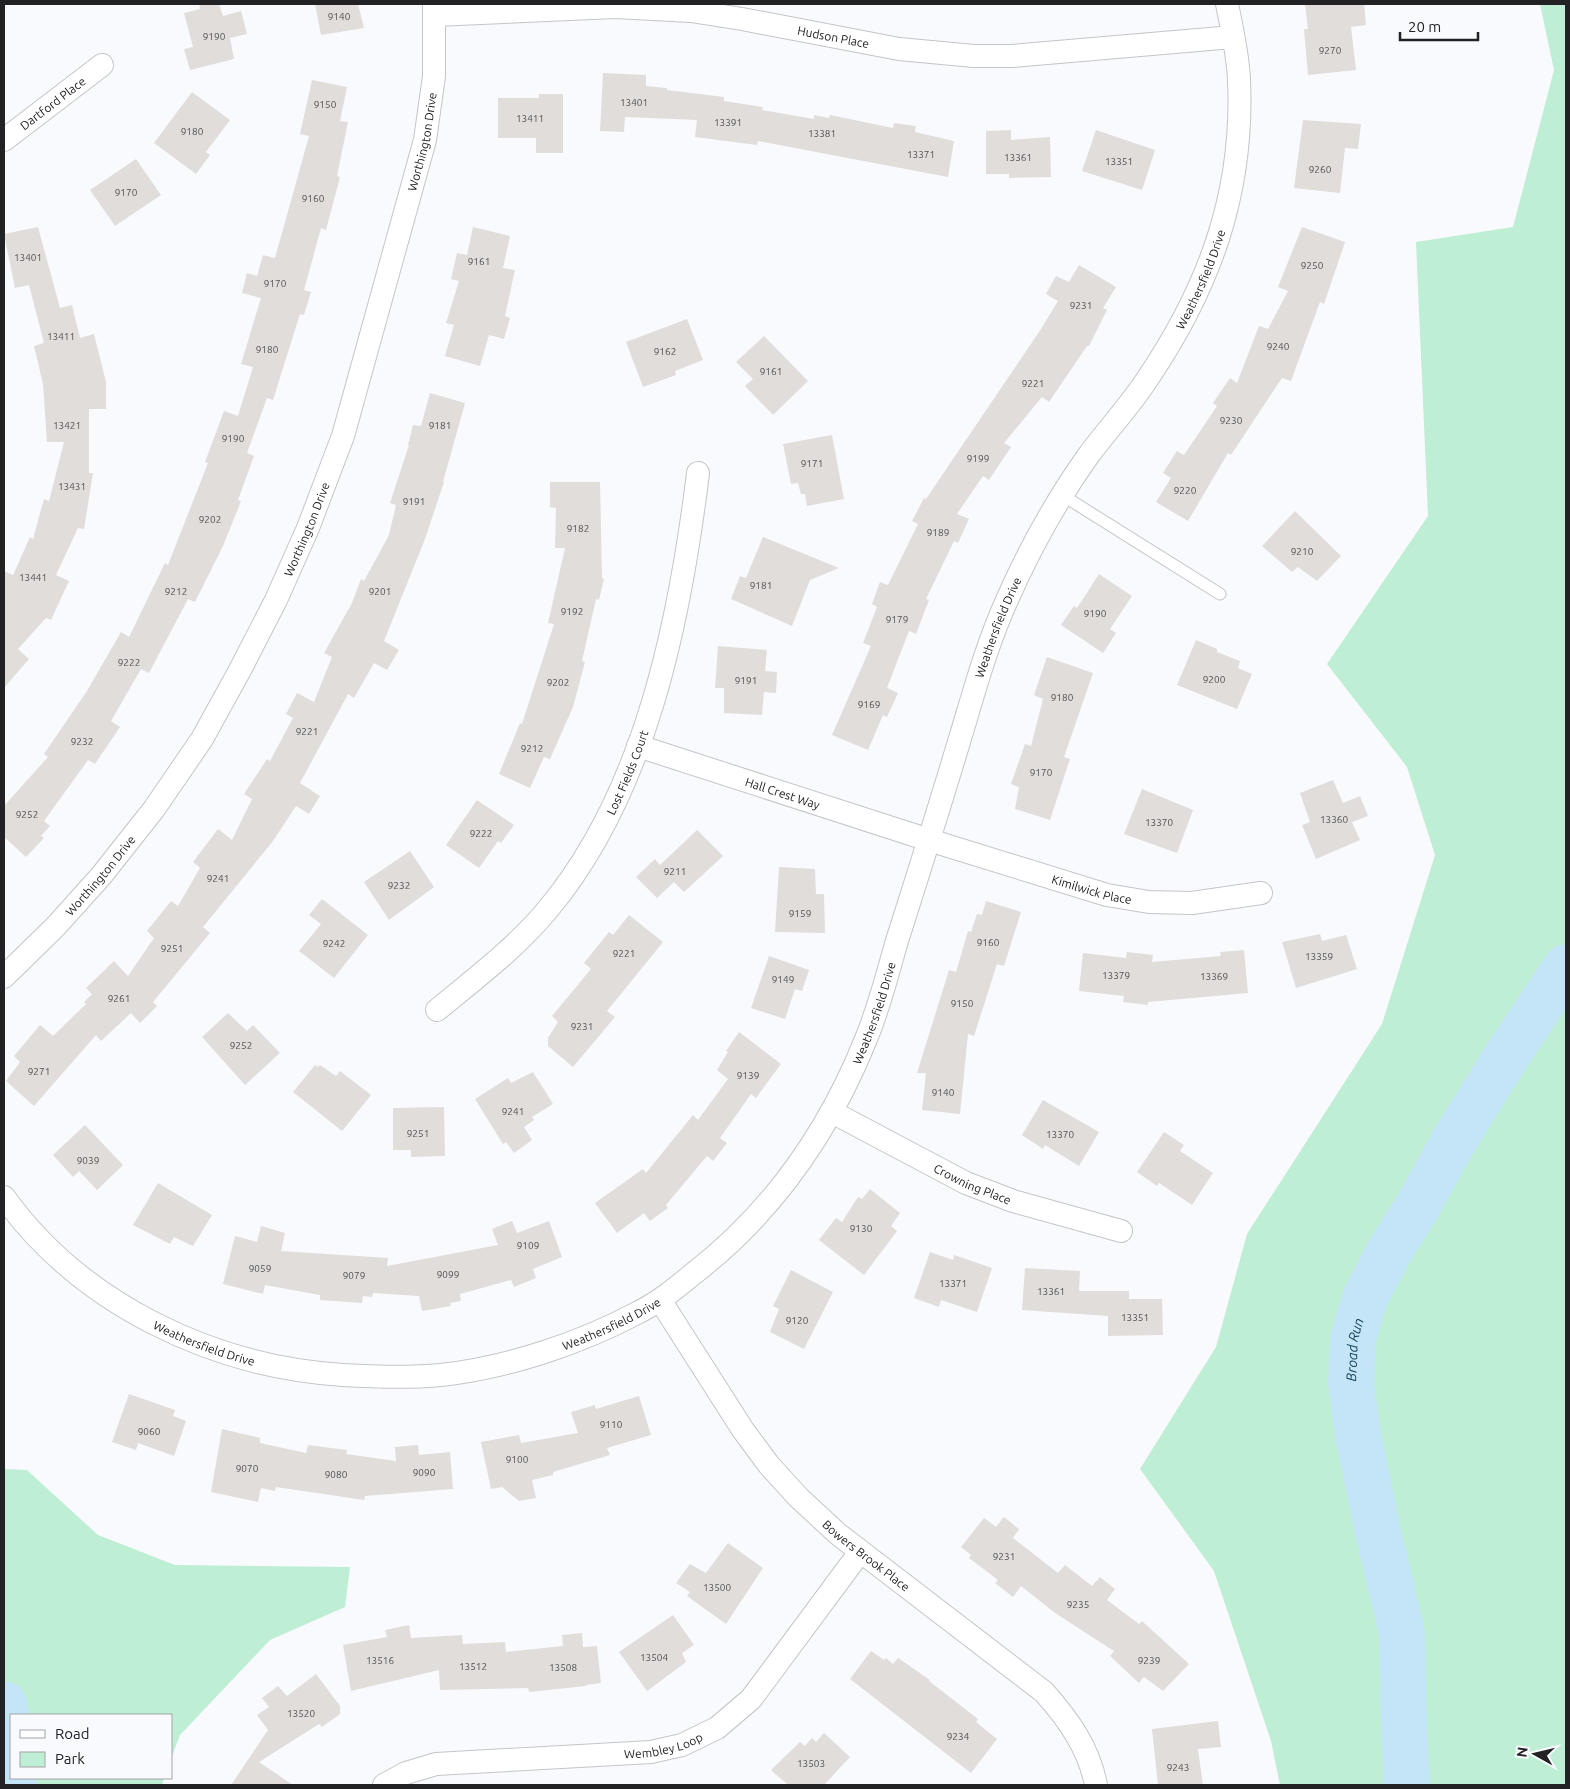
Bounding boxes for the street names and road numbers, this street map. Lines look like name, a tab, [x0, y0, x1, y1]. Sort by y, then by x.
street label: Hudson Place	[796, 23, 870, 50]
street label: Dartford Place	[17, 74, 88, 132]
street label: Worthington Drive	[405, 92, 438, 192]
street label: Weathersfield Drive	[1173, 228, 1227, 331]
street label: Worthington Drive	[281, 480, 331, 578]
street label: Weathersfield Drive	[972, 575, 1023, 679]
street label: Lost Fields Court	[604, 728, 650, 817]
street label: Hall Crest Way	[744, 775, 822, 811]
street label: Worthington Drive	[62, 833, 137, 918]
street label: Kimilwick Place	[1050, 872, 1133, 906]
street label: Weathersfield Drive	[850, 960, 897, 1066]
street label: Crowning Place	[932, 1161, 1013, 1206]
street label: Weathersfield Drive	[560, 1295, 663, 1352]
street label: Weathersfield Drive	[152, 1318, 256, 1367]
street label: Bowers Brook Place	[820, 1517, 913, 1593]
street label: Wembley Loop	[624, 1730, 704, 1760]

